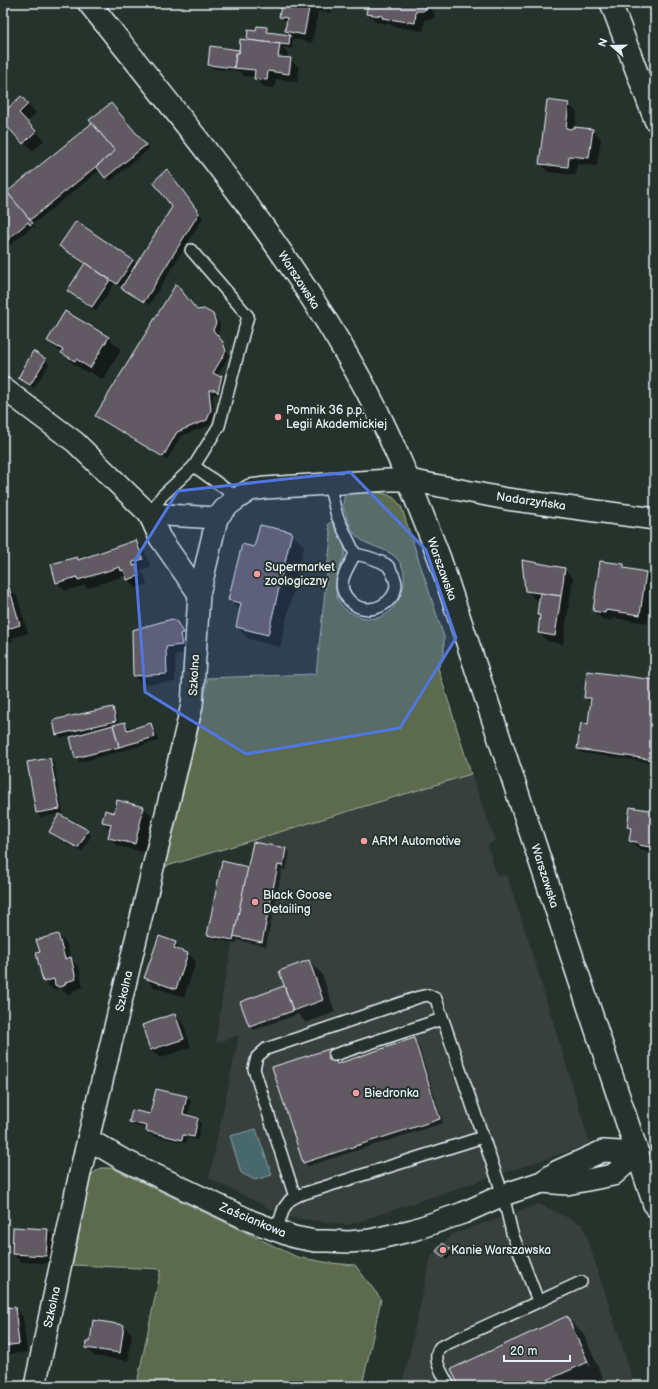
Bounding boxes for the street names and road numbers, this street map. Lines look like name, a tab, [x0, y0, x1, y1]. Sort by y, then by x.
street label: Warszawska	[274, 248, 323, 312]
street label: Nadarzyńska	[495, 489, 567, 514]
street label: Warszawska	[423, 536, 460, 603]
street label: Szkolna	[186, 654, 203, 696]
street label: Warszawska	[527, 842, 562, 910]
street label: Szkolna	[112, 969, 137, 1013]
street label: Zaściankowa	[216, 1199, 288, 1241]
street label: Szkolna	[41, 1285, 64, 1329]

